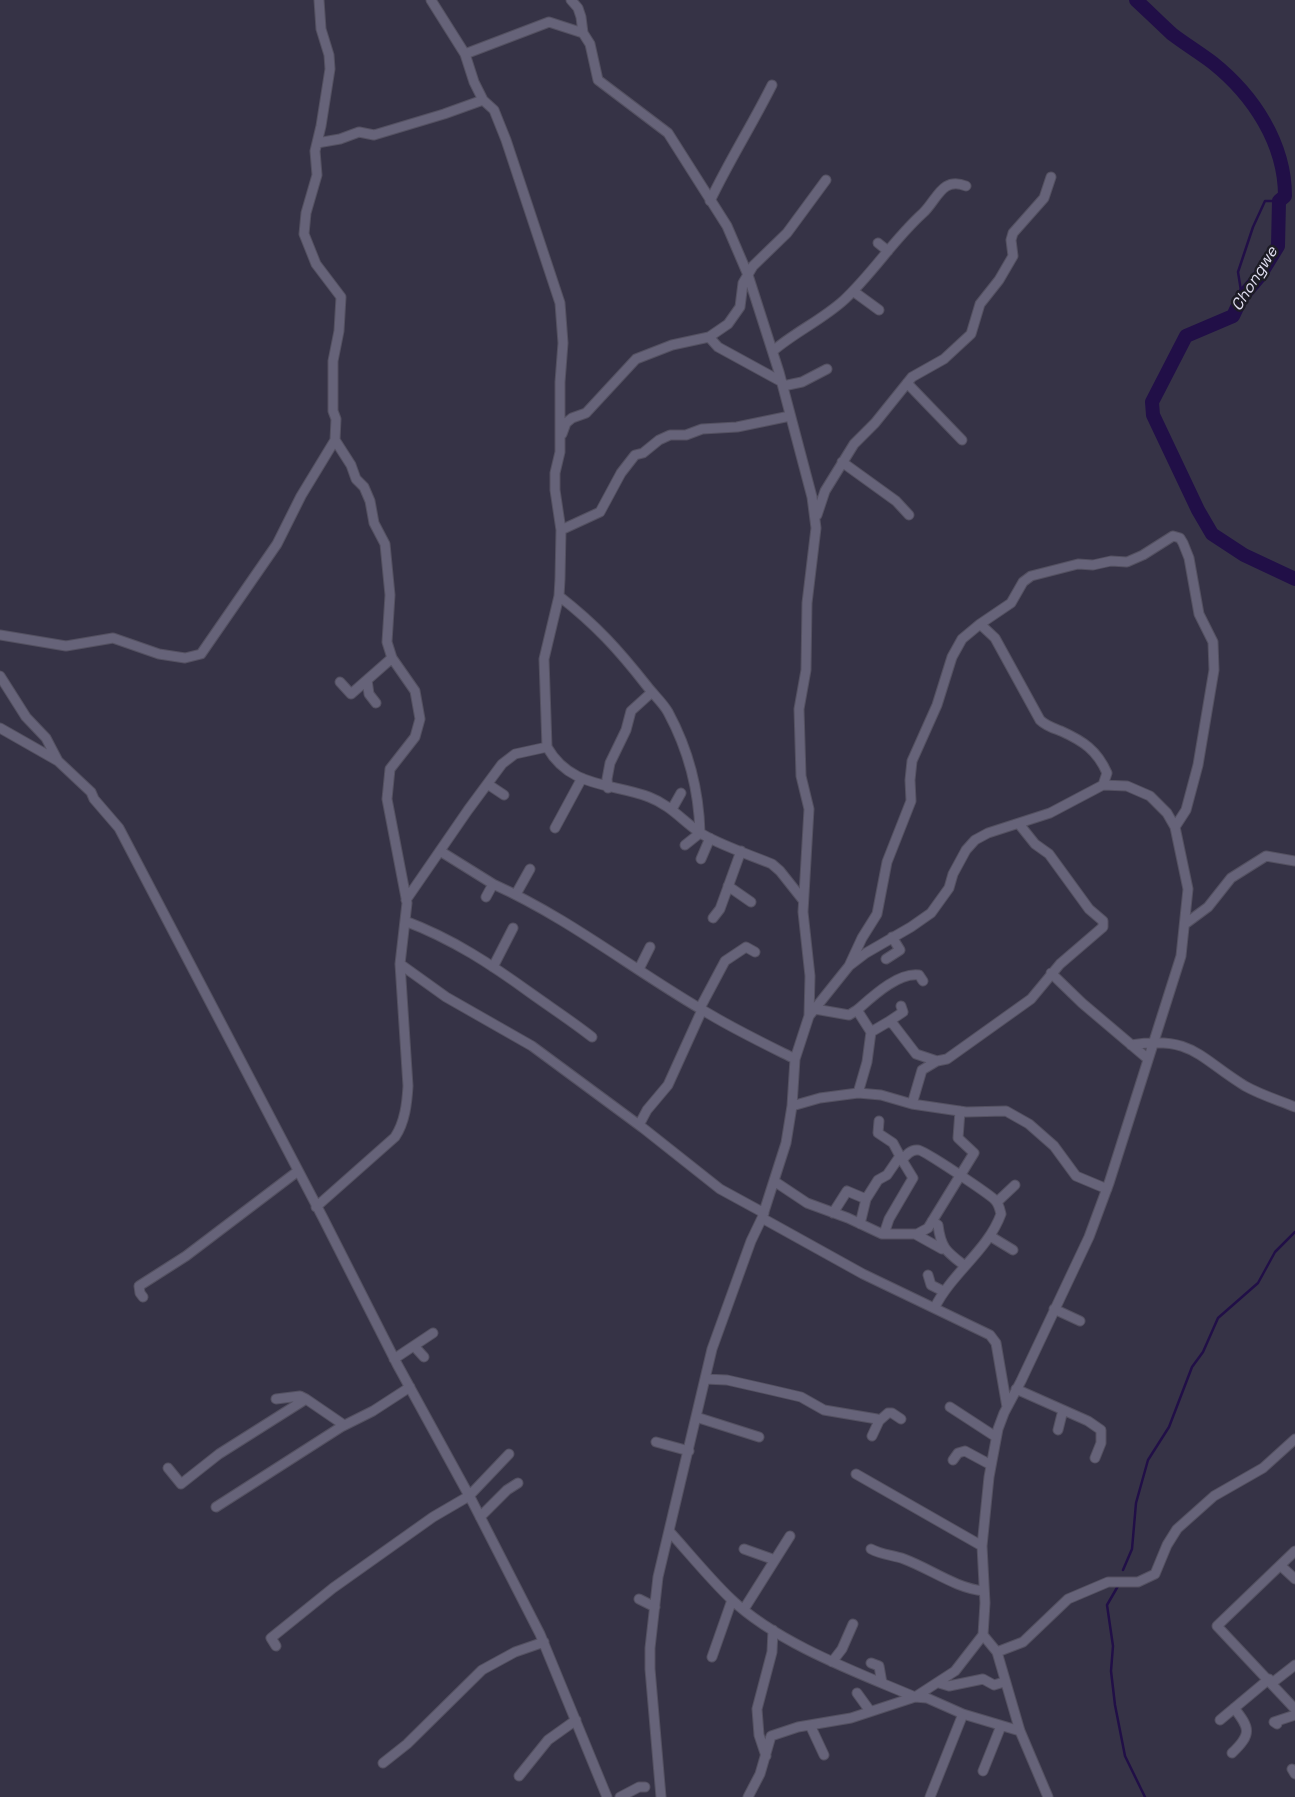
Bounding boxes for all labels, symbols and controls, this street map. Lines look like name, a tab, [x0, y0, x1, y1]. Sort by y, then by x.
water label: Chongwe	[1228, 243, 1282, 315]

